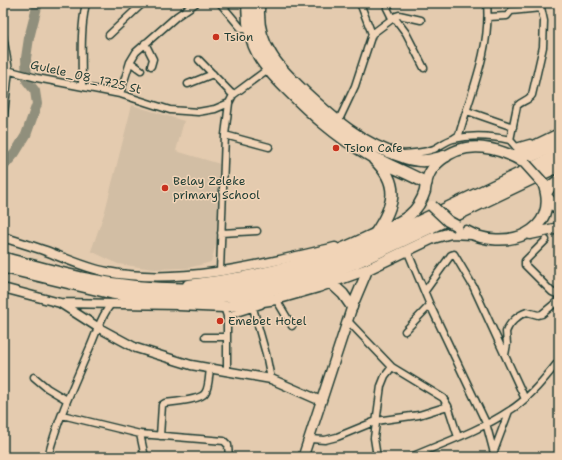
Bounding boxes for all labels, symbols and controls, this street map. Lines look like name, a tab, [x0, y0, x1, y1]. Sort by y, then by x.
place label: Tsion	[224, 29, 253, 45]
marker: Tsion	[211, 32, 221, 42]
street label: Gulele_08_1725 St	[29, 56, 143, 98]
place label: Tsion Cafe	[344, 140, 403, 156]
marker: Tsion Cafe	[331, 143, 341, 153]
place label: Belay Zeleke primary School	[173, 173, 260, 203]
marker: Belay Zeleke primary School	[160, 183, 170, 193]
place label: Emebet Hotel	[228, 313, 307, 329]
marker: Emebet Hotel	[215, 316, 225, 326]

